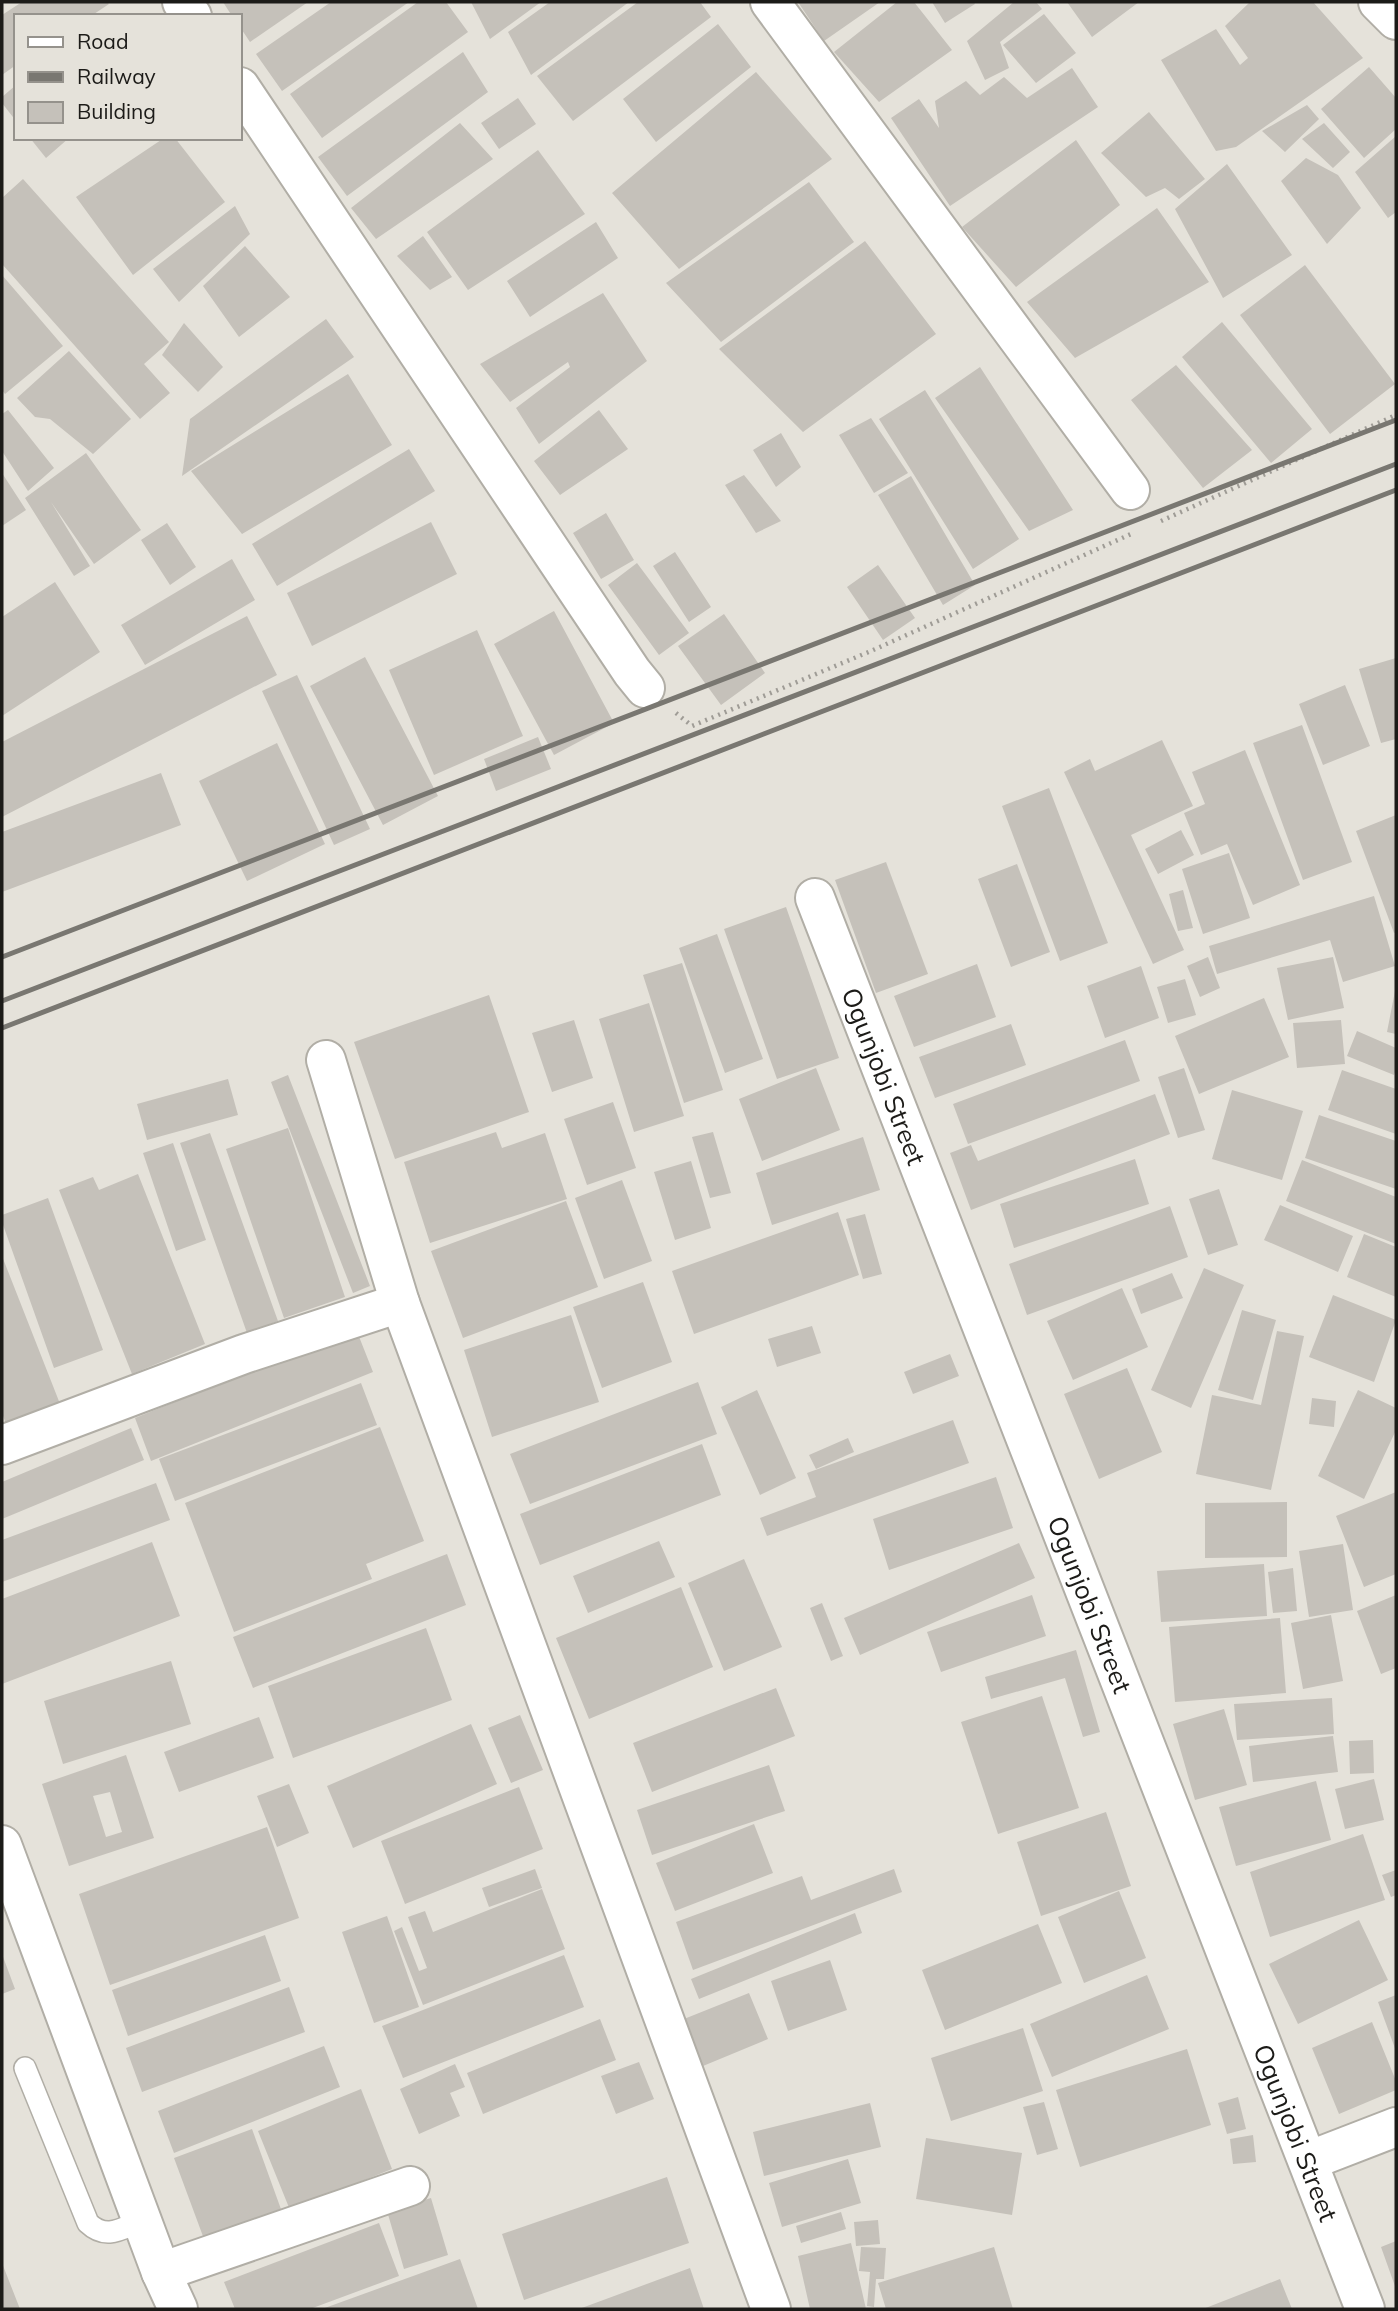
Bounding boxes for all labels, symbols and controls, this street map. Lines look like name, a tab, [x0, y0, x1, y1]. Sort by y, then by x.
legend	[14, 14, 242, 140]
text: Road	[77, 28, 128, 54]
text: Railway	[77, 63, 156, 89]
text: Building	[77, 98, 156, 124]
street label: Ogunjobi Street	[835, 983, 934, 1169]
street label: Ogunjobi Street	[1041, 1511, 1140, 1698]
street label: Ogunjobi Street	[1247, 2039, 1346, 2226]

